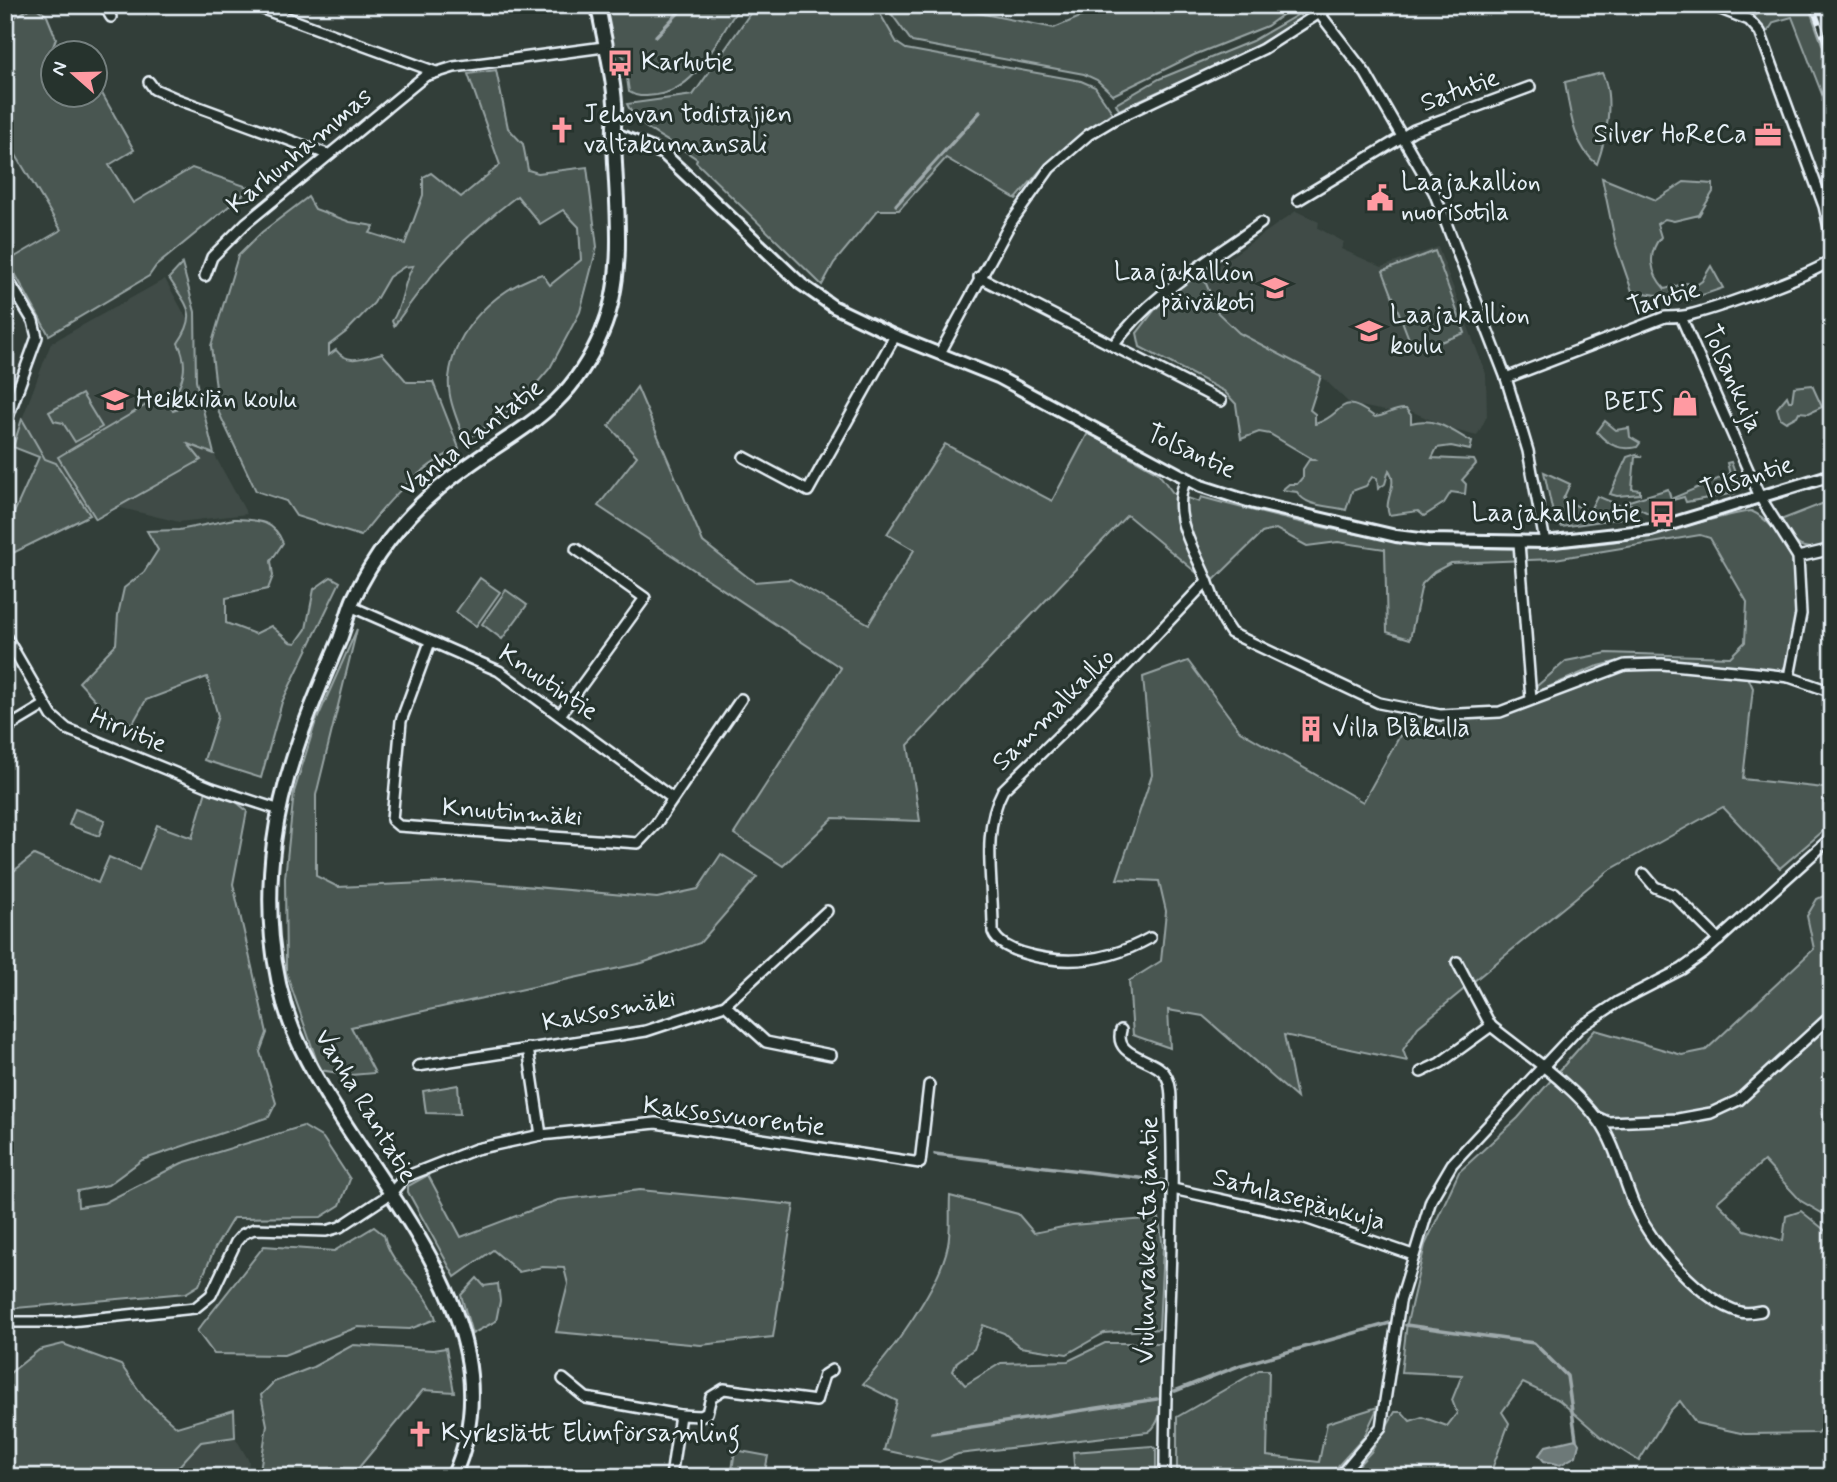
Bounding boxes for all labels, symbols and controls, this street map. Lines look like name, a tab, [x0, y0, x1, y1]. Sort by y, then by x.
north arrow	[38, 38, 108, 108]
place label: Karhutie	[641, 46, 734, 80]
bus stop icon: Karhutie	[605, 48, 635, 78]
text: N	[46, 58, 73, 79]
street label: Satutie	[1416, 61, 1504, 121]
street label: Karhunhammas	[220, 80, 380, 222]
place label: Jehovan todistajien valtakunnansali	[583, 98, 793, 162]
church icon: Jehovan todistajien valtakunnansali	[547, 115, 577, 145]
place label: Silver HoReCa	[1593, 118, 1747, 152]
office icon: Silver HoReCa	[1753, 120, 1783, 150]
place label: Laajakallion nuorisotila	[1401, 166, 1541, 230]
public building icon: Laajakallion nuorisotila	[1365, 183, 1395, 213]
place label: Laajakallion päiväkoti	[1114, 256, 1254, 320]
street label: Tarutie	[1624, 272, 1704, 325]
school or university icon: Laajakallion päiväkoti	[1260, 273, 1290, 303]
place label: Laajakallion koulu	[1390, 299, 1530, 363]
school or university icon: Laajakallion koulu	[1354, 316, 1384, 346]
street label: Tolsankuja	[1693, 320, 1771, 438]
street label: Vanha Rantatie	[393, 371, 551, 505]
place label: Heikkilän koulu	[136, 383, 298, 417]
school or university icon: Heikkilän koulu	[100, 385, 130, 415]
place label: BEIS	[1604, 386, 1664, 420]
shop icon: BEIS	[1670, 388, 1700, 418]
street label: Tolsantie	[1141, 416, 1242, 488]
street label: Tolsantie	[1696, 448, 1798, 508]
place label: Laajakalliontie	[1471, 497, 1641, 531]
bus stop icon: Laajakalliontie	[1647, 499, 1677, 529]
street label: Knuutintie	[491, 637, 605, 729]
street label: Sammalkallio	[985, 641, 1123, 779]
street label: Hirvitie	[84, 700, 172, 762]
place label: Villa Blåkulla	[1332, 712, 1470, 746]
building icon: Villa Blåkulla	[1296, 714, 1326, 744]
street label: Knuutinmäki	[441, 791, 583, 835]
street label: Kaksosmäki	[539, 981, 679, 1041]
street label: Vanha Rantatie	[306, 1023, 424, 1189]
street label: Kaksosvuorentie	[641, 1089, 827, 1145]
street label: Viulunrakentajantie	[1129, 1116, 1167, 1364]
street label: Satulasepänkuja	[1209, 1161, 1389, 1239]
place label: Kyrkslätt Elimförsamling	[441, 1417, 740, 1454]
church icon: Kyrkslätt Elimförsamling	[405, 1419, 435, 1449]

